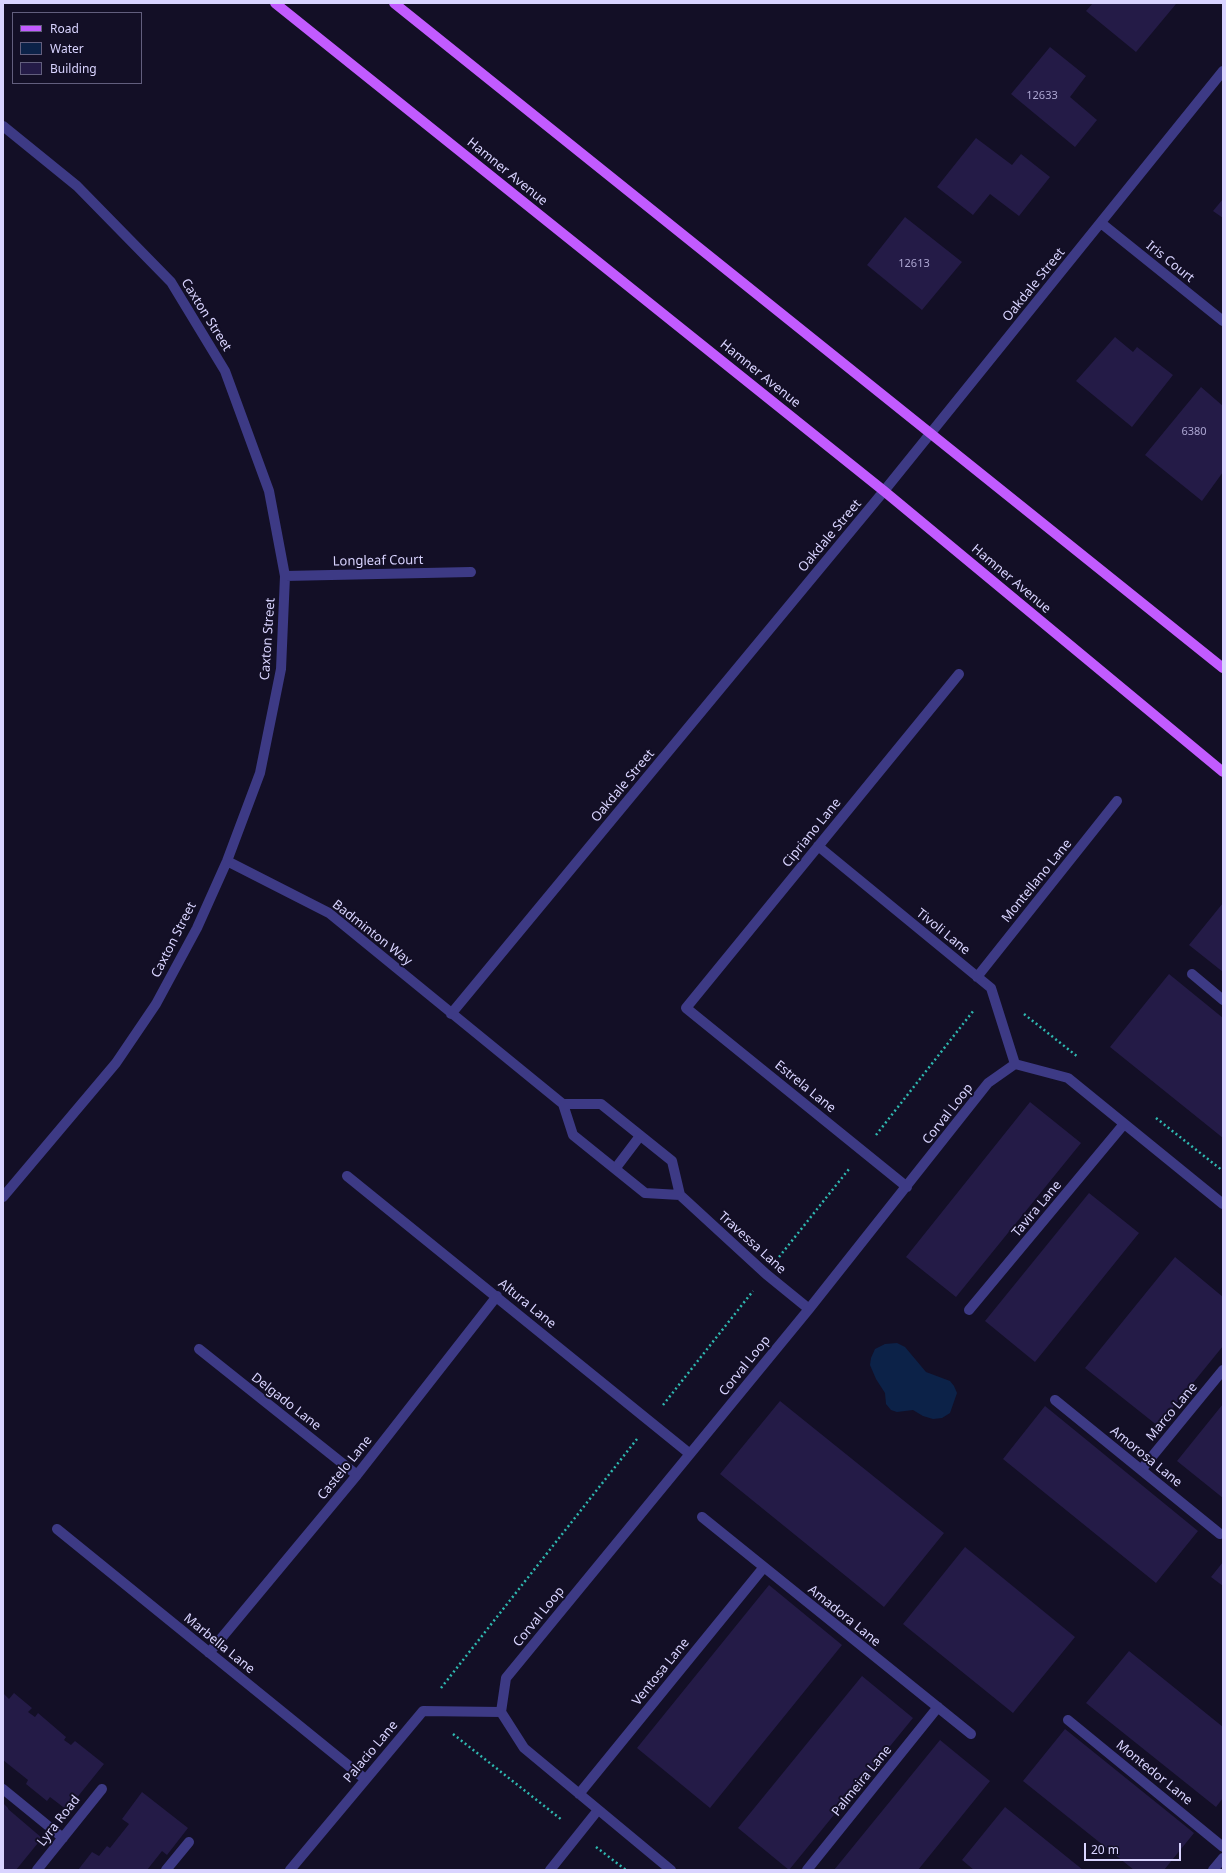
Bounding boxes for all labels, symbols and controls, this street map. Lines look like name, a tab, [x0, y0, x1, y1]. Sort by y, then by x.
legend	[12, 12, 142, 84]
text: Road	[50, 20, 79, 37]
text: Water	[50, 40, 84, 57]
text: Building	[50, 60, 97, 77]
house number: 12633	[1026, 89, 1058, 103]
street label: Hamner Avenue	[464, 135, 550, 209]
street label: Iris Court	[1143, 238, 1197, 286]
street label: Oakdale Street	[1000, 245, 1068, 325]
house number: 12613	[898, 257, 930, 271]
street label: Caxton Street	[177, 276, 235, 354]
street label: Hamner Avenue	[717, 337, 803, 411]
house number: 6380	[1181, 425, 1207, 439]
street label: Oakdale Street	[795, 496, 865, 576]
street label: Hamner Avenue	[968, 541, 1054, 617]
street label: Longleaf Court	[333, 552, 423, 570]
street label: Caxton Street	[257, 597, 279, 681]
street label: Oakdale Street	[588, 746, 658, 826]
street label: Cipriano Lane	[779, 795, 845, 871]
street label: Montellano Lane	[999, 836, 1075, 926]
street label: Badminton Way	[329, 897, 415, 969]
street label: Caxton Street	[148, 900, 200, 980]
street label: Tivoli Lane	[913, 906, 973, 958]
street label: Estrela Lane	[771, 1058, 839, 1116]
street label: Corval Loop	[919, 1081, 977, 1147]
street label: Tavira Lane	[1009, 1178, 1065, 1240]
street label: Travessa Lane	[715, 1209, 789, 1277]
street label: Altura Lane	[495, 1276, 559, 1332]
street label: Corval Loop	[716, 1333, 774, 1399]
street label: Delgado Lane	[248, 1370, 324, 1434]
street label: Marco Lane	[1143, 1380, 1201, 1444]
street label: Amorosa Lane	[1107, 1423, 1185, 1491]
street label: Castelo Lane	[314, 1433, 376, 1503]
street label: Amadora Lane	[805, 1582, 883, 1650]
street label: Corval Loop	[510, 1584, 568, 1650]
street label: Marbella Lane	[180, 1611, 258, 1677]
street label: Ventosa Lane	[629, 1635, 693, 1709]
street label: Palacio Lane	[341, 1718, 401, 1786]
street label: Montedor Lane	[1113, 1737, 1195, 1809]
street label: Palmeira Lane	[829, 1742, 895, 1820]
street label: Lyra Road	[34, 1792, 84, 1850]
scale bar	[1086, 1835, 1183, 1861]
text: 20 m	[1091, 1841, 1119, 1858]

